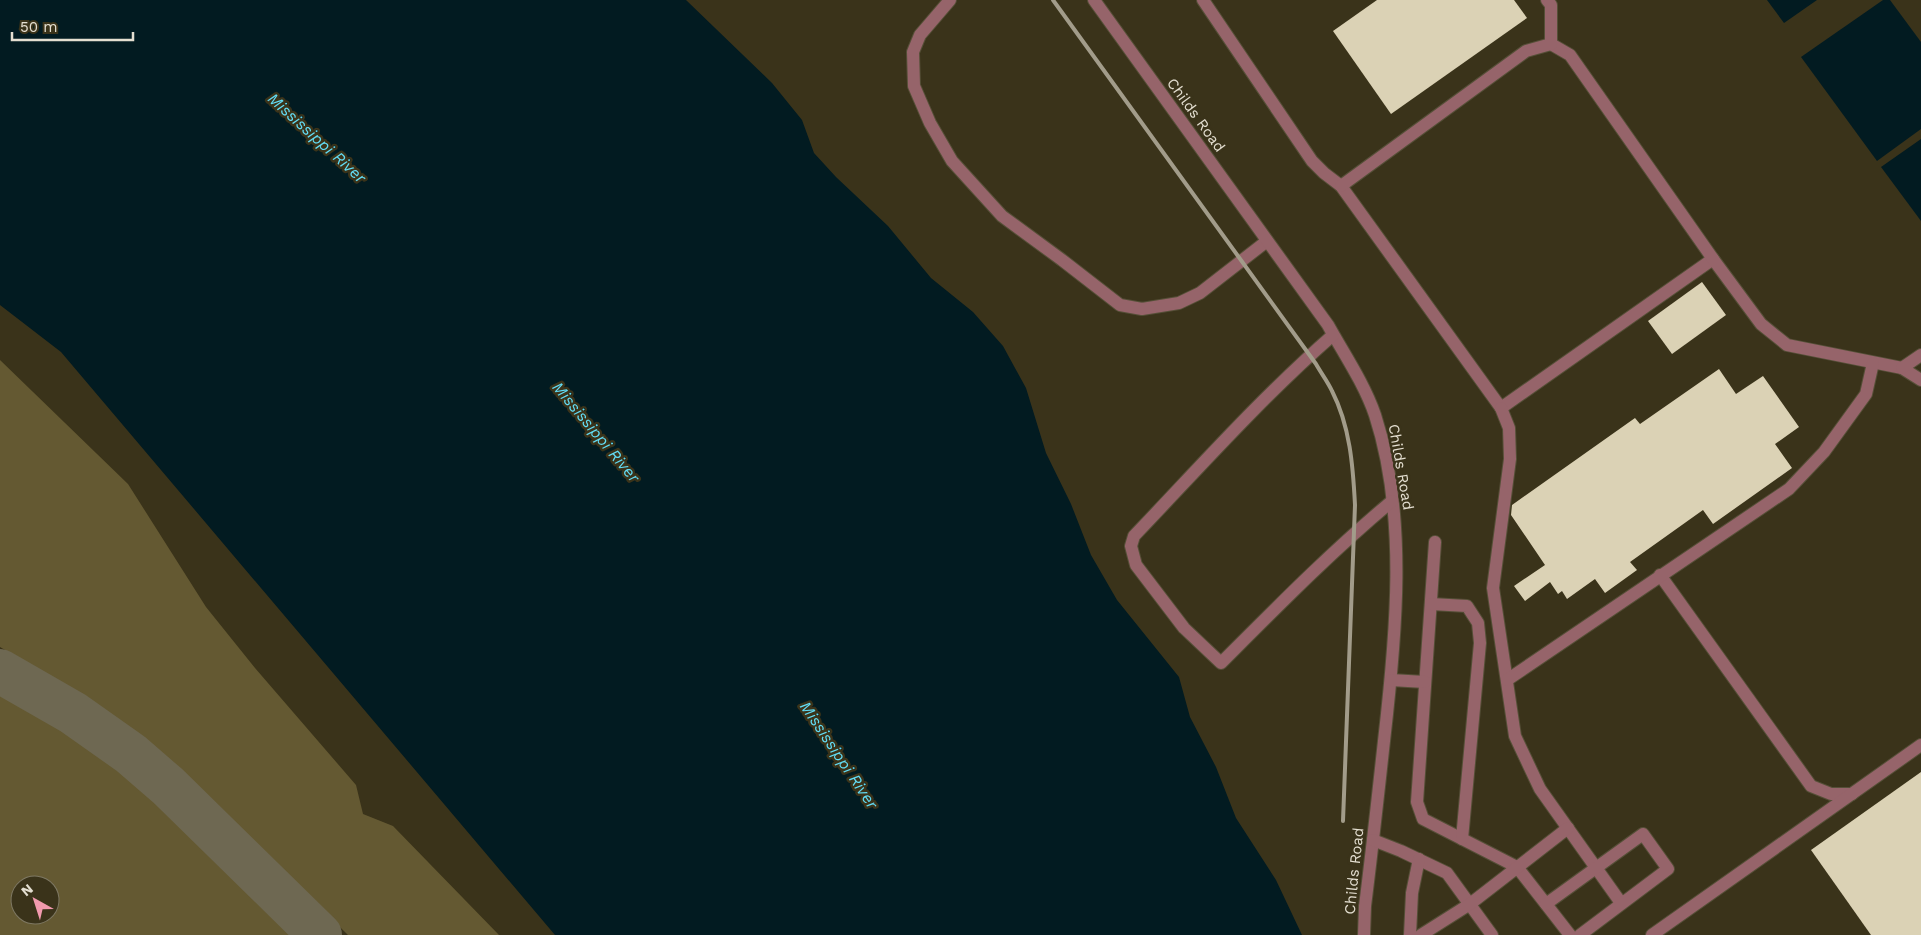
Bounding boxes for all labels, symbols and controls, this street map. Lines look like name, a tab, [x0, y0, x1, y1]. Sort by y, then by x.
scale bar	[12, 10, 134, 42]
text: 50 m	[20, 18, 57, 36]
street label: Childs Road	[1163, 74, 1229, 156]
water label: Mississippi River	[264, 89, 371, 188]
water label: Mississippi River	[548, 378, 644, 487]
street label: Childs Road	[1385, 422, 1417, 512]
water label: Mississippi River	[796, 698, 882, 813]
street label: Childs Road	[1340, 827, 1368, 915]
north arrow	[10, 875, 60, 925]
text: N	[18, 880, 36, 899]

